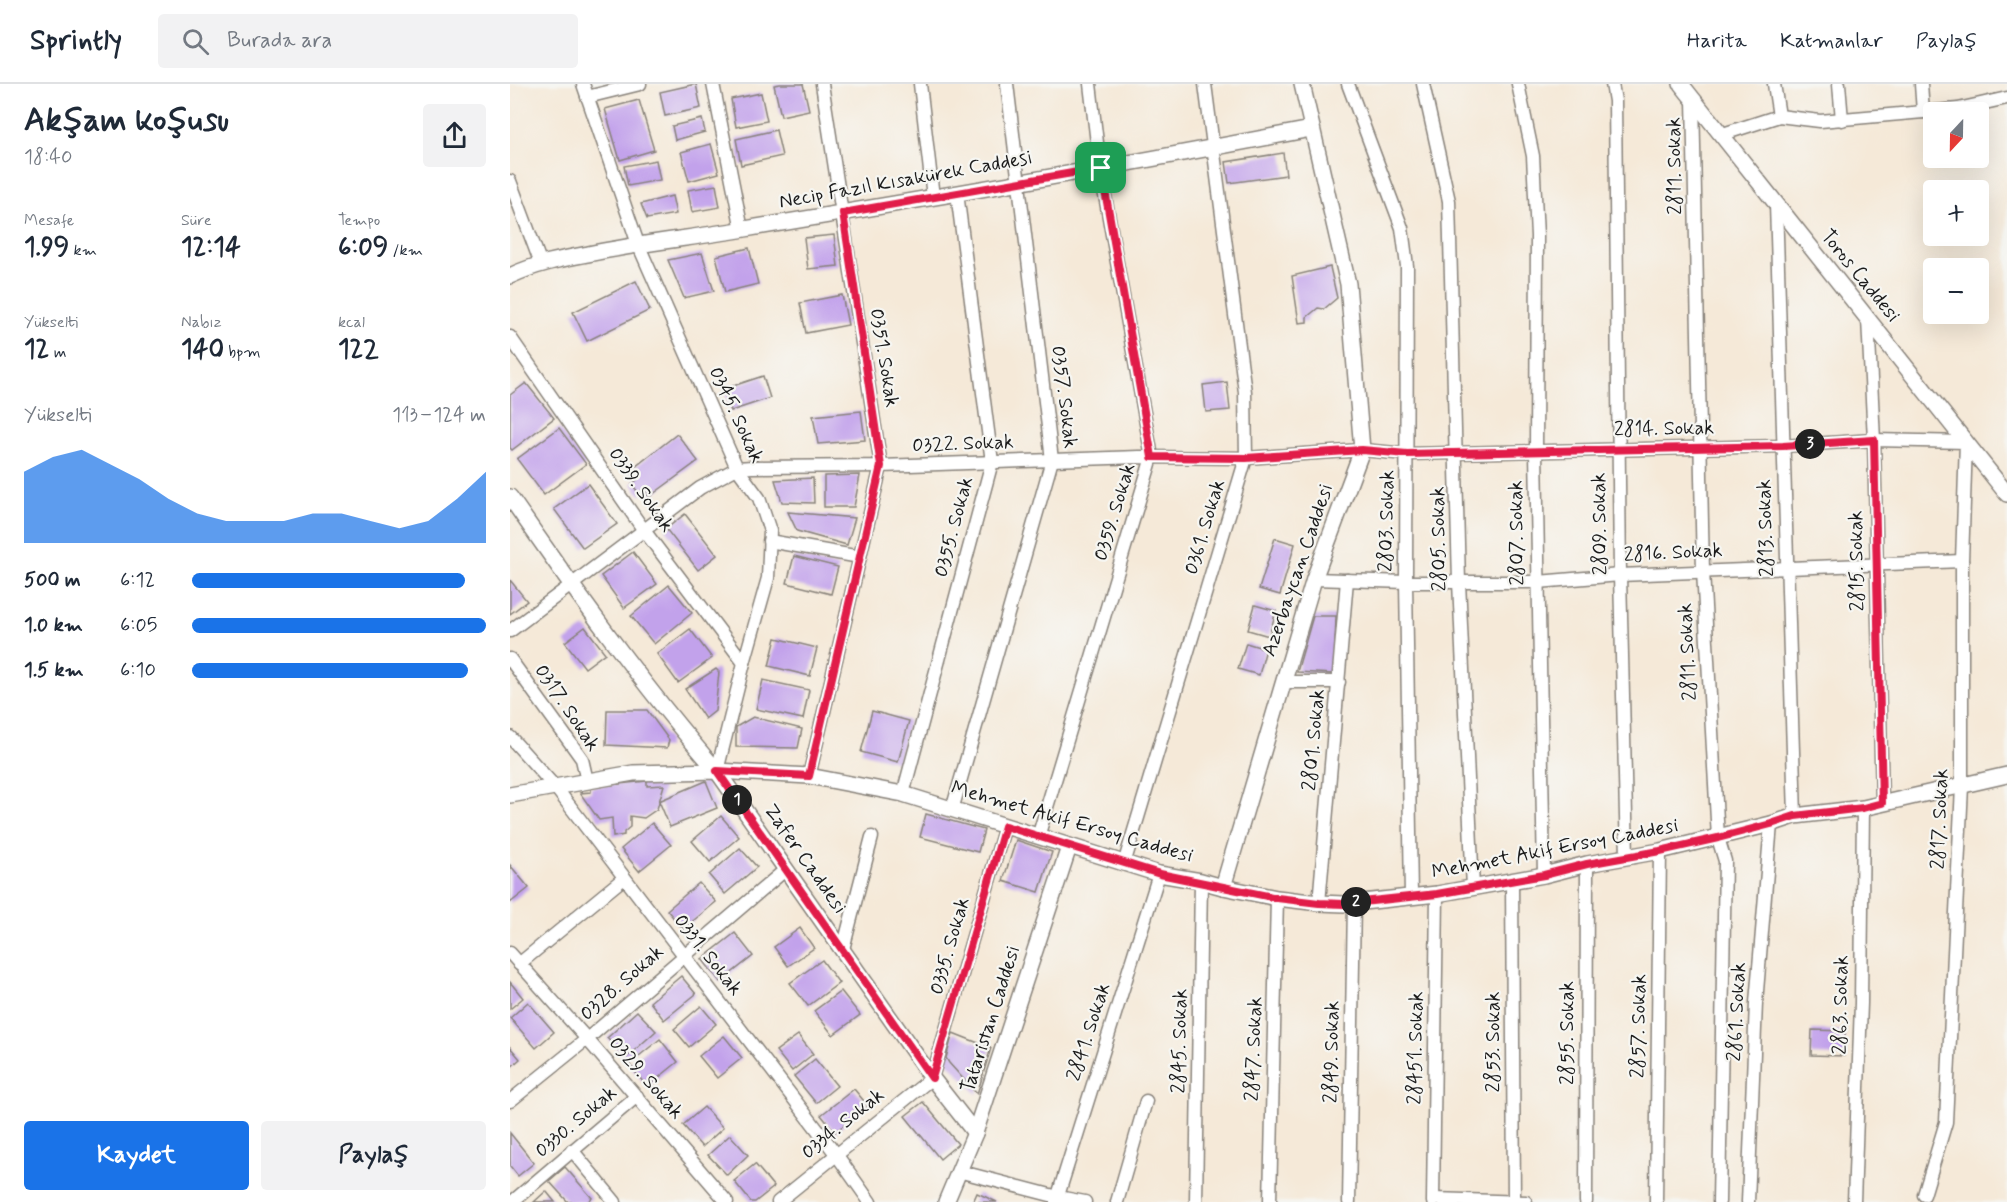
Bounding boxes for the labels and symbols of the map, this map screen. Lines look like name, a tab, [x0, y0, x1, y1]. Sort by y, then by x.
north arrow	[1923, 102, 1989, 168]
street label: 2811. Sokak	[1661, 117, 1689, 215]
pin	[1075, 142, 1126, 193]
street label: Necip Fazıl Kısakürek Caddesi	[777, 144, 1035, 216]
street label: Toros Caddesi	[1814, 224, 1906, 328]
street label: 0351. Sokak	[863, 307, 905, 409]
street label: 0357. Sokak	[1044, 344, 1084, 450]
street label: 0345. Sokak	[702, 362, 770, 468]
street label: 2814. Sokak	[1614, 415, 1714, 443]
street label: 0322. Sokak	[912, 429, 1014, 459]
pin: 3	[1795, 429, 1825, 459]
street label: 0339. Sokak	[602, 442, 680, 538]
street label: 0359. Sokak	[1087, 460, 1143, 564]
street label: 2803. Sokak	[1373, 470, 1401, 572]
street label: 2809. Sokak	[1586, 472, 1614, 576]
street label: 0355. Sokak	[928, 474, 980, 580]
street label: 0361. Sokak	[1178, 476, 1232, 578]
street label: 2813. Sokak	[1751, 479, 1781, 577]
street label: Azerbaycan Caddesi	[1256, 480, 1340, 660]
street label: 2807. Sokak	[1503, 480, 1531, 586]
street label: 2805. Sokak	[1425, 486, 1453, 592]
street label: 2815. Sokak	[1843, 510, 1871, 612]
street label: 2816. Sokak	[1623, 537, 1723, 569]
street label: 2811. Sokak	[1672, 602, 1704, 701]
street label: 0317. Sokak	[528, 659, 606, 757]
street label: 2801. Sokak	[1296, 688, 1332, 792]
street label: 2817. Sokak	[1925, 768, 1955, 870]
street label: Mehmet Akif Ersoy Caddesi	[948, 774, 1196, 870]
pin: 1	[722, 785, 752, 815]
street label: Zafer Caddesi	[757, 799, 853, 919]
street label: Mehmet Akif Ersoy Caddesi	[1429, 812, 1681, 886]
pin: 2	[1341, 887, 1371, 917]
street label: 0335. Sokak	[923, 894, 977, 998]
street label: 0331. Sokak	[668, 909, 749, 1002]
street label: 0328. Sokak	[574, 939, 670, 1027]
street label: Tataristan Caddesi	[954, 942, 1028, 1096]
street label: 2863. Sokak	[1827, 955, 1855, 1055]
street label: 2861. Sokak	[1721, 962, 1753, 1062]
street label: 2857. Sokak	[1625, 974, 1653, 1078]
street label: 2841. Sokak	[1060, 979, 1118, 1085]
street label: 2855. Sokak	[1554, 981, 1581, 1085]
street label: 2845. Sokak	[1166, 988, 1194, 1094]
street label: 28451. Sokak	[1402, 991, 1430, 1105]
street label: 2853. Sokak	[1480, 991, 1507, 1093]
street label: 2847. Sokak	[1239, 996, 1269, 1102]
street label: 2849. Sokak	[1318, 1000, 1346, 1103]
street label: 0329. Sokak	[603, 1031, 690, 1125]
street label: 0330. Sokak	[529, 1080, 623, 1164]
street label: 0334. Sokak	[796, 1082, 890, 1166]

